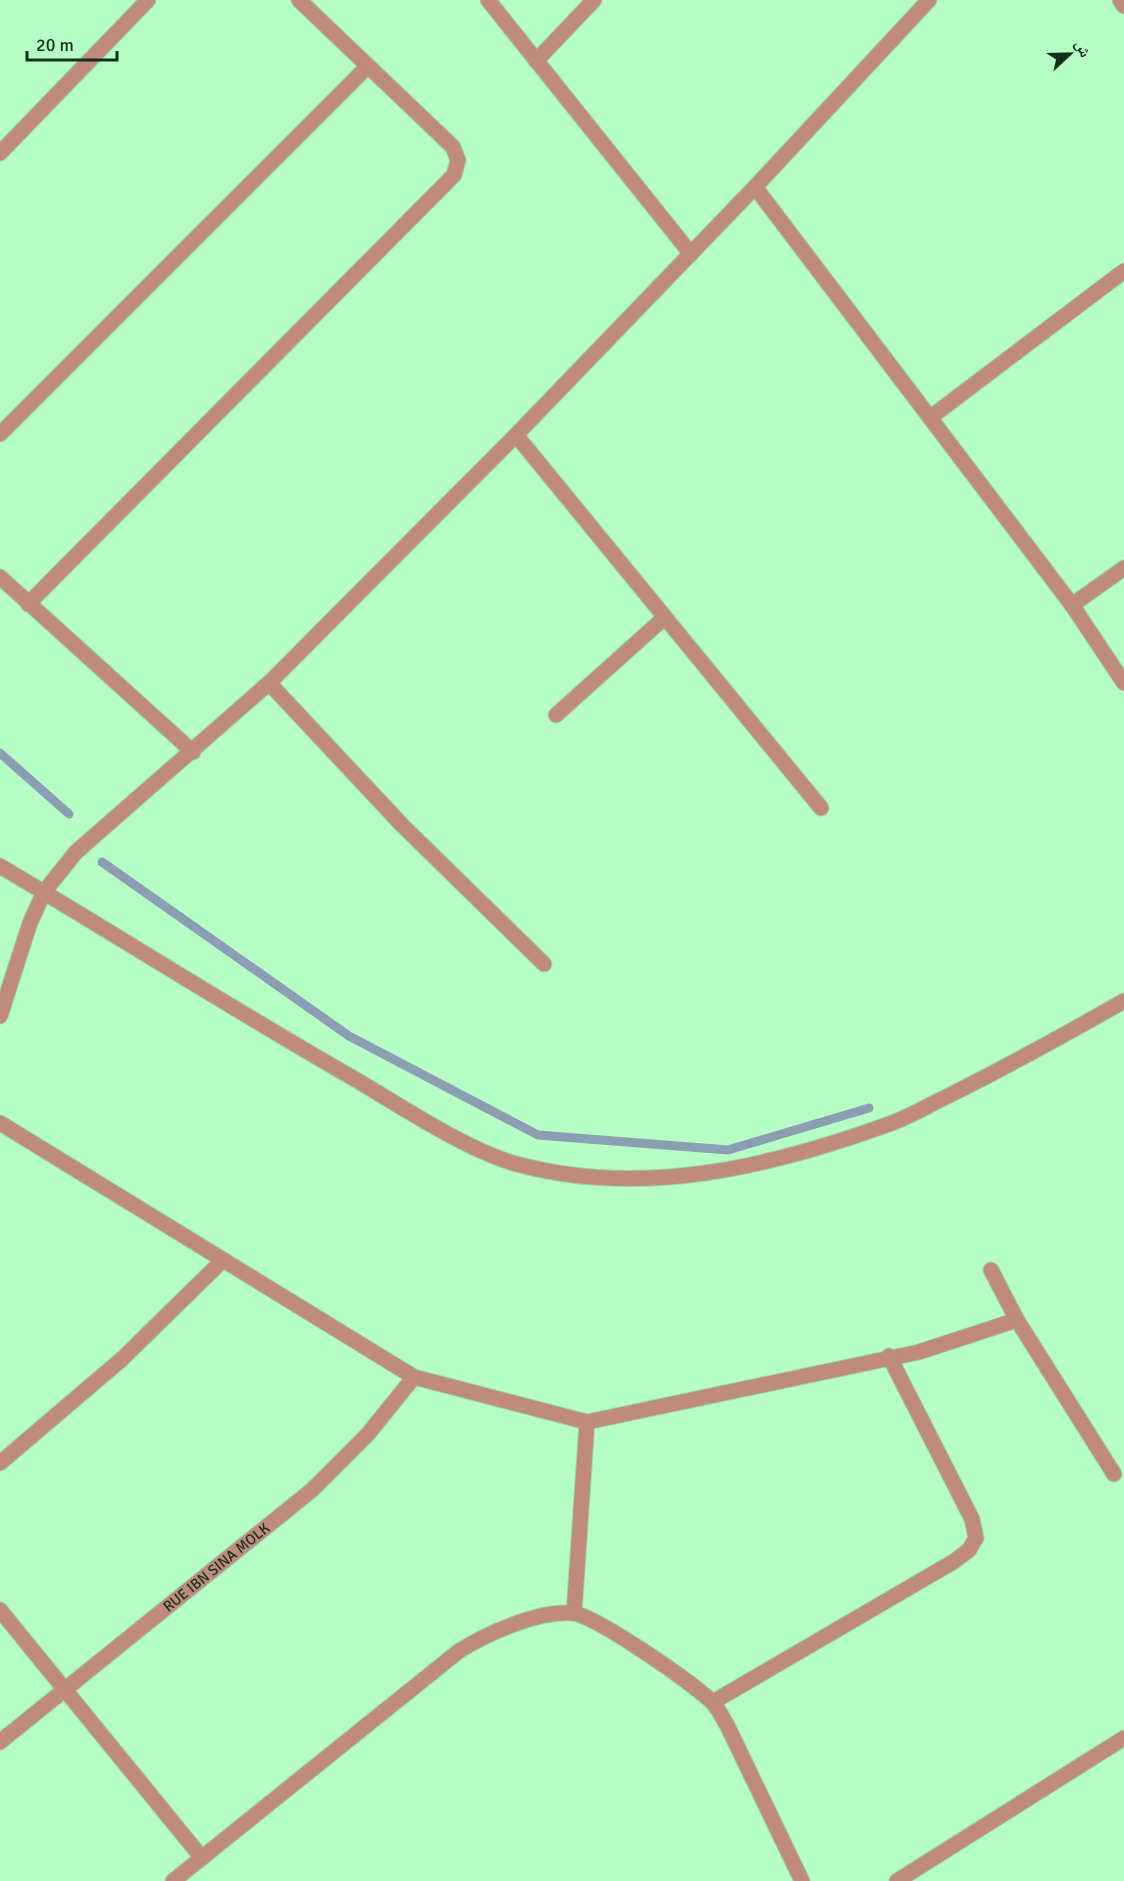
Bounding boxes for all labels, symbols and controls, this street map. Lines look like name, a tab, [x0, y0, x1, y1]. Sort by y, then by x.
scale bar	[27, 24, 117, 62]
north arrow	[1040, 24, 1100, 84]
text: 20 m	[36, 34, 74, 56]
text: ش	[1071, 37, 1095, 60]
street label: RUE IBN SINA MOLK	[159, 1519, 273, 1616]

